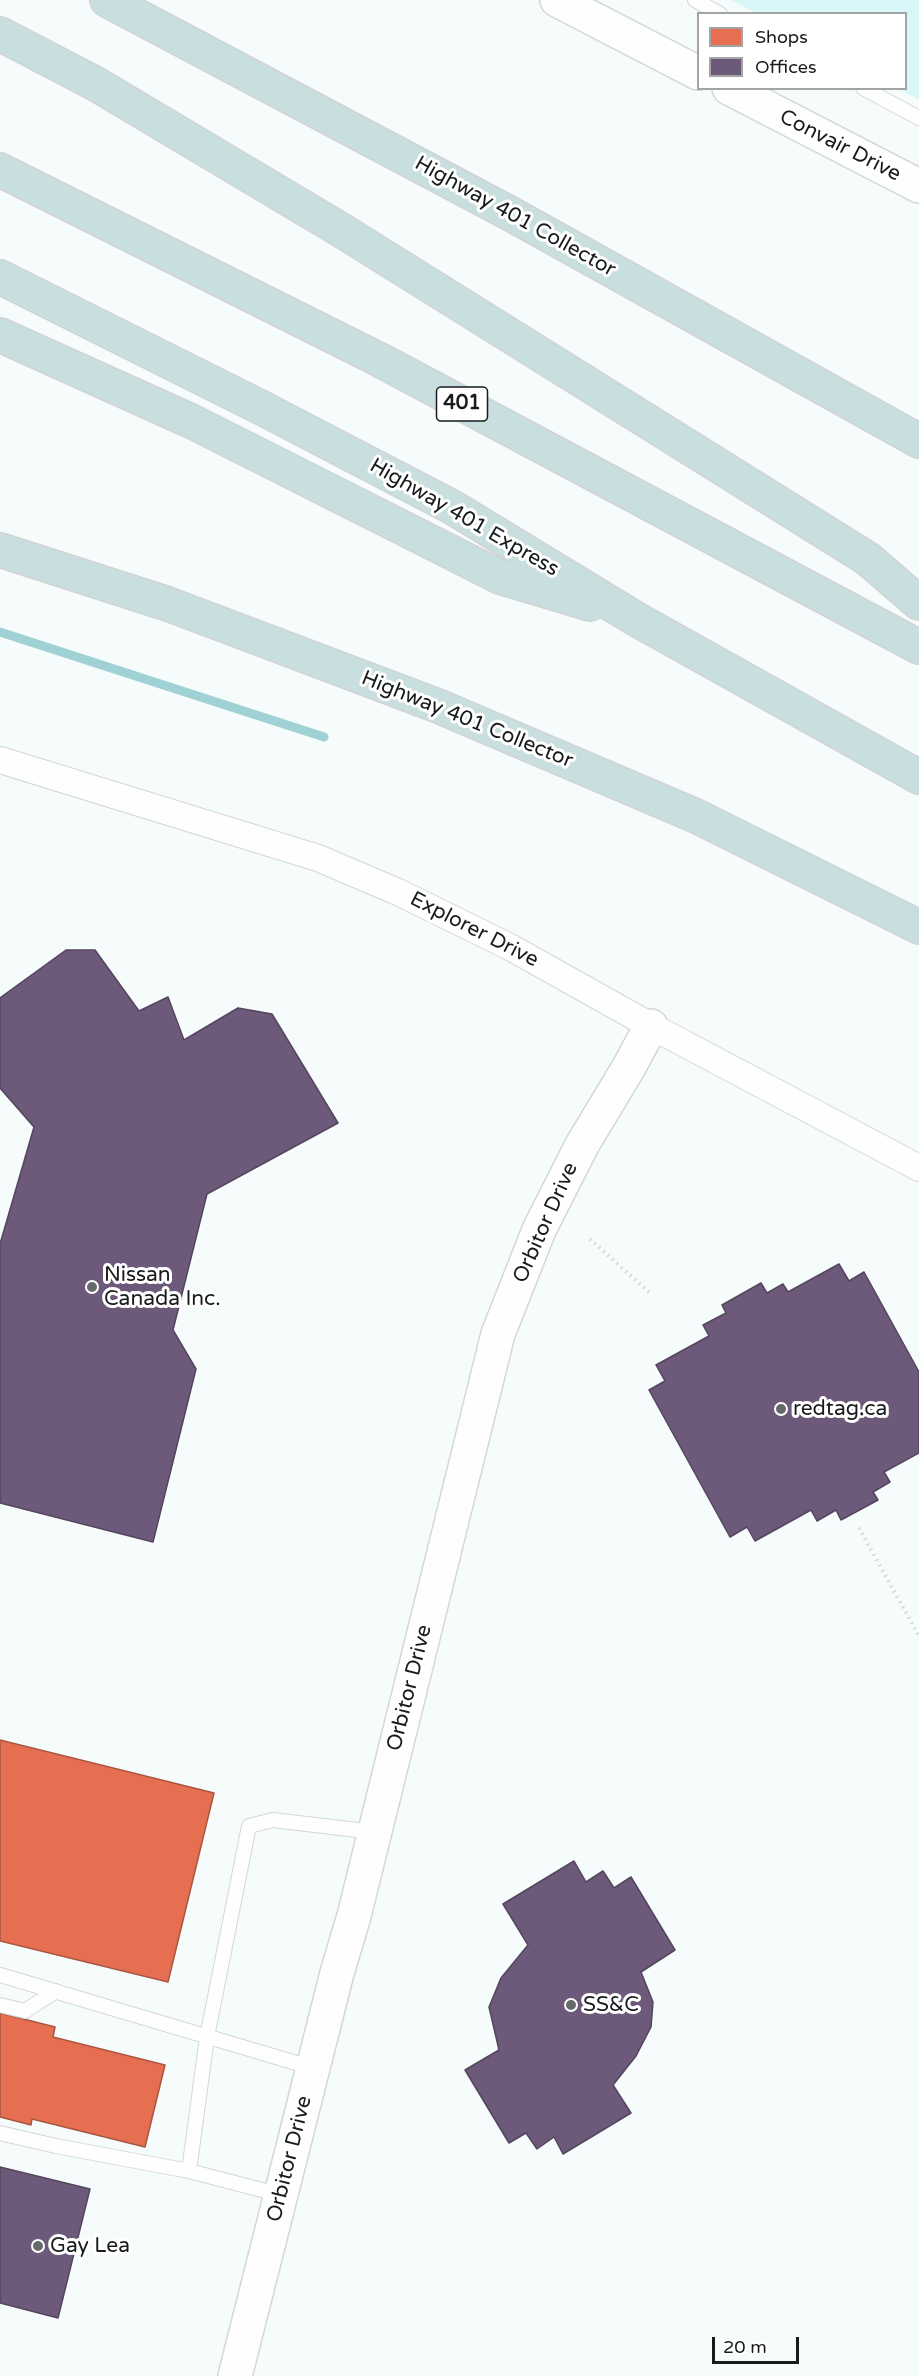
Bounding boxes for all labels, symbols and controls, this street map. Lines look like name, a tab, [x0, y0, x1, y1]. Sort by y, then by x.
legend	[697, 12, 907, 90]
text: Shops	[755, 26, 808, 48]
text: Offices	[755, 56, 817, 78]
street label: Convair Drive	[775, 105, 905, 187]
street label: Highway 401 Collector	[410, 151, 620, 283]
road number: 401	[436, 387, 488, 421]
street label: Highway 401 Express	[365, 453, 563, 583]
street label: Highway 401 Collector	[358, 666, 576, 774]
street label: Explorer Drive	[406, 887, 542, 973]
street label: Orbitor Drive	[508, 1159, 584, 1287]
place label: Nissan Canada Inc.	[104, 1262, 221, 1312]
marker: Nissan Canada Inc.	[85, 1280, 99, 1294]
place label: redtag.ca	[793, 1396, 887, 1422]
marker: redtag.ca	[774, 1402, 788, 1416]
street label: Orbitor Drive	[382, 1622, 438, 1754]
place label: SS&C	[583, 1992, 639, 2018]
marker: SS&C	[564, 1998, 578, 2012]
street label: Orbitor Drive	[262, 2093, 318, 2225]
place label: Gay Lea	[50, 2233, 130, 2259]
marker: Gay Lea	[31, 2239, 45, 2253]
scale bar	[715, 2325, 802, 2363]
text: 20 m	[723, 2336, 767, 2358]

